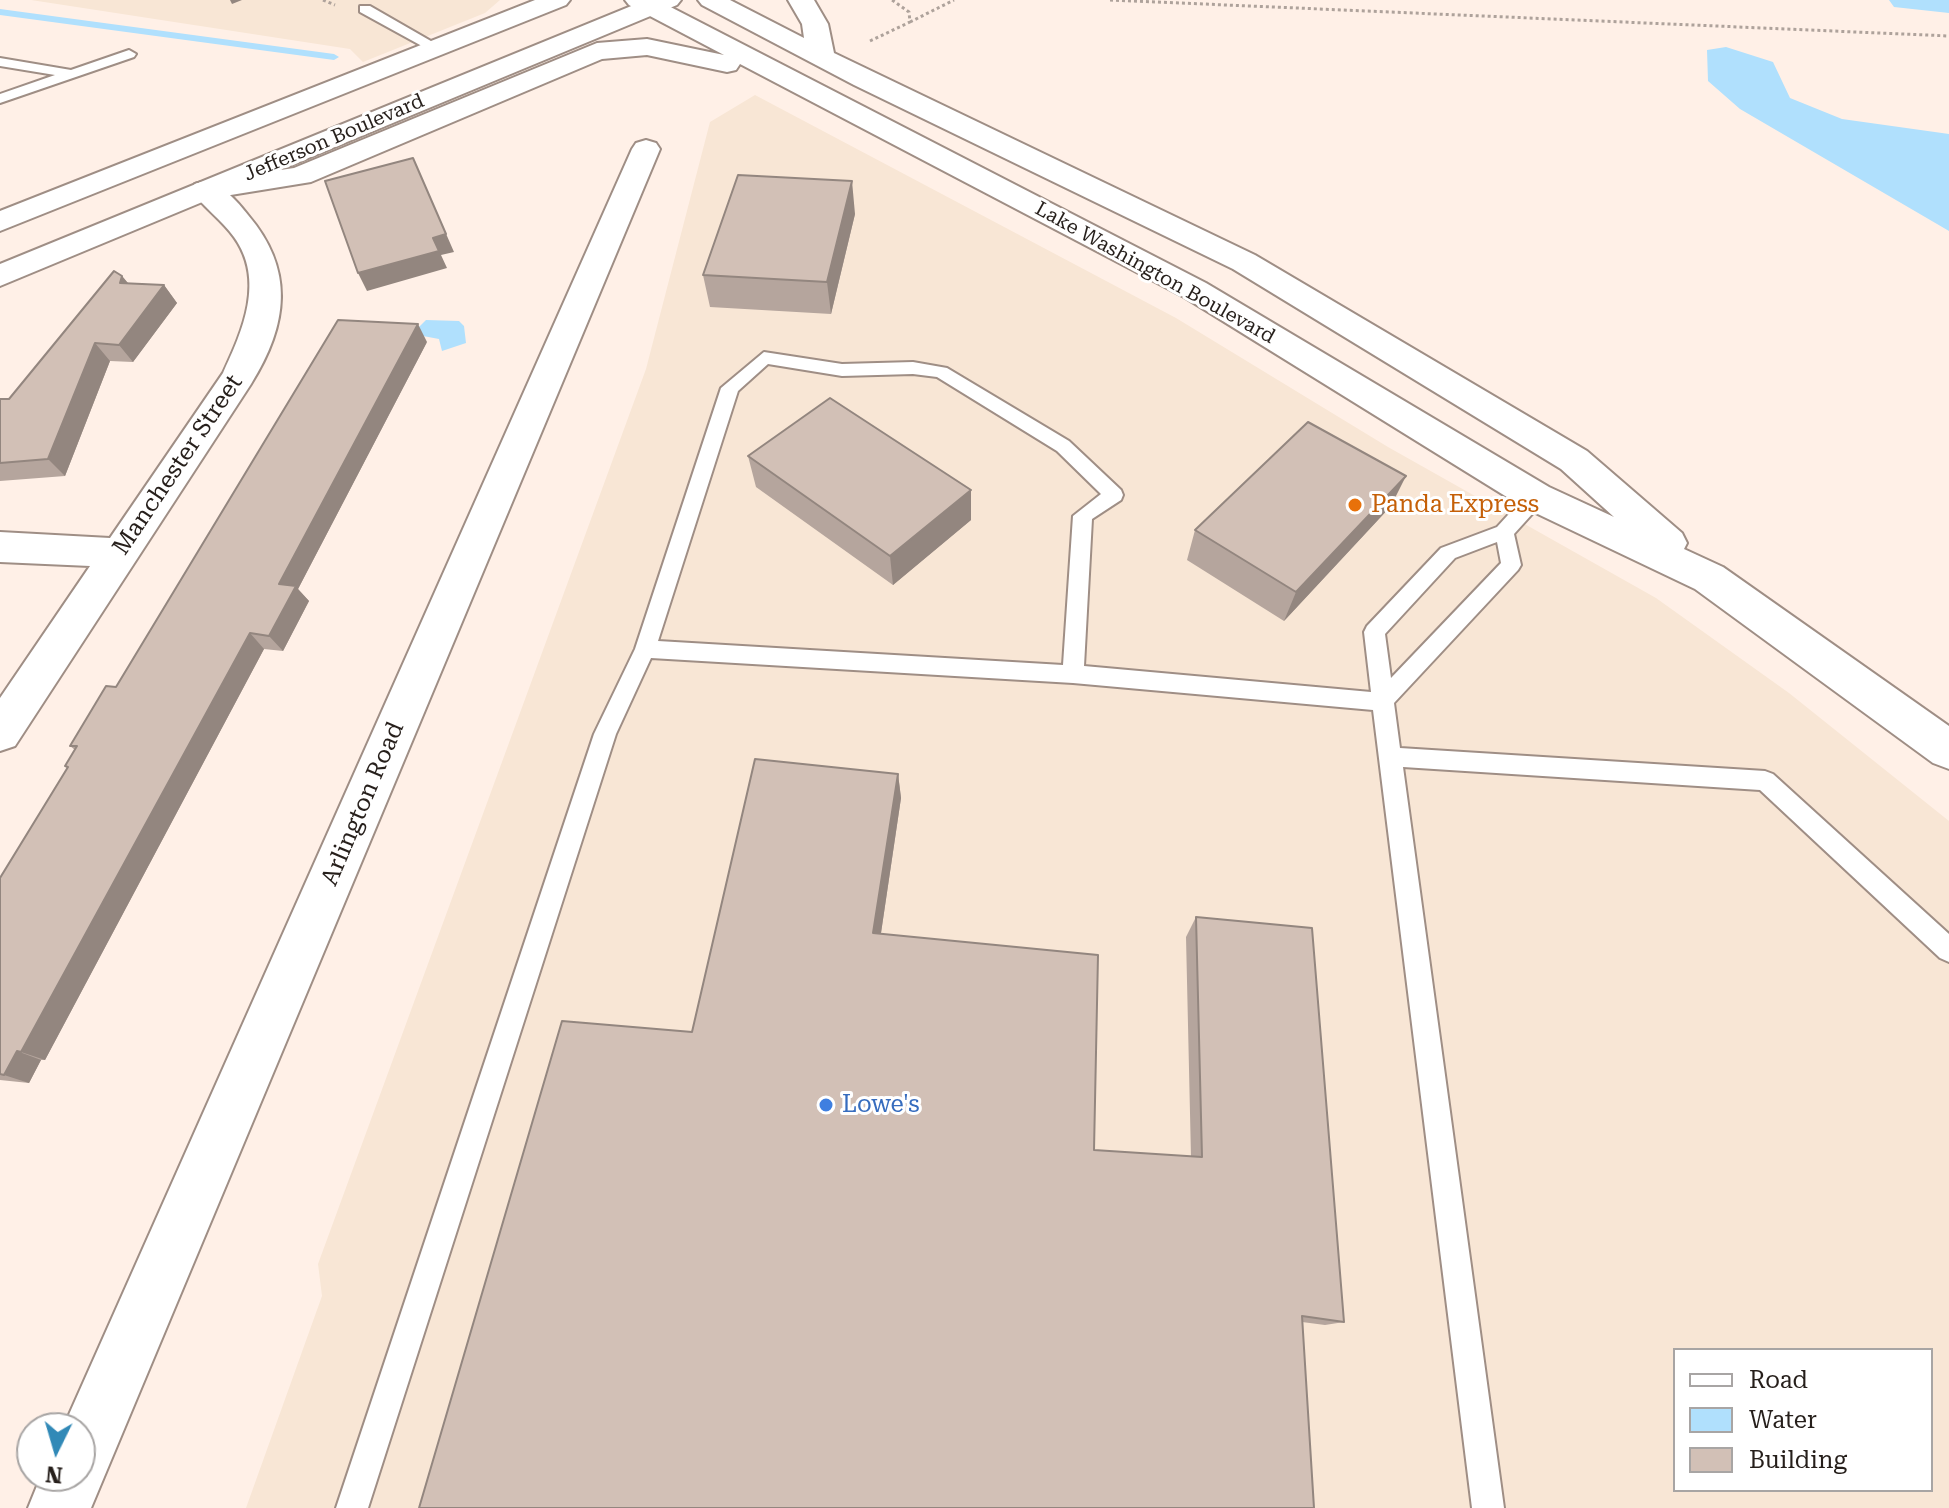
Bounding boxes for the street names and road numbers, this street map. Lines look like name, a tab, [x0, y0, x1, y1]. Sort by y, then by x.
street label: Jefferson Boulevard	[240, 89, 428, 187]
street label: Lake Washington Boulevard	[1031, 197, 1279, 349]
street label: Manchester Street	[107, 369, 249, 561]
street label: Arlington Road	[316, 718, 410, 890]

